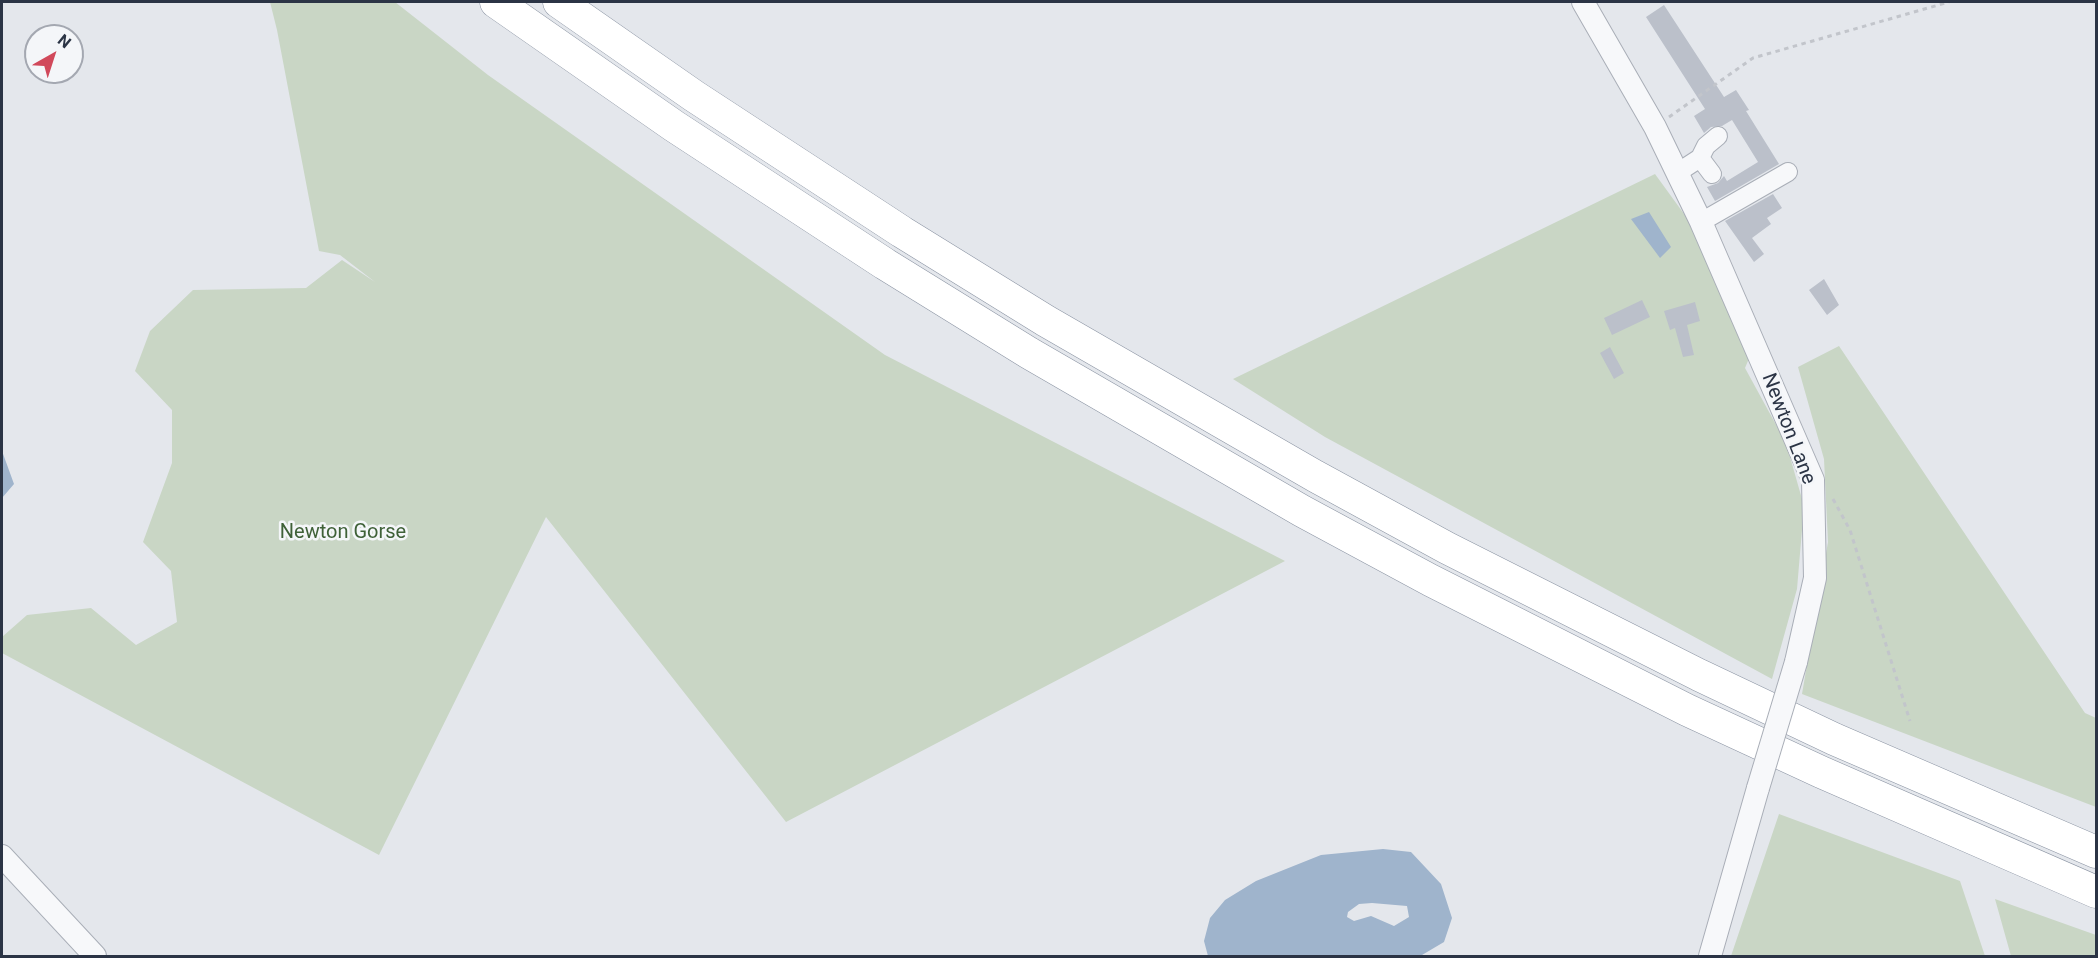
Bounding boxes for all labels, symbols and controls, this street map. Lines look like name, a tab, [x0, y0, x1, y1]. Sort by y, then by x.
north arrow	[24, 24, 84, 84]
text: N	[54, 30, 75, 52]
street label: Newton Lane	[1756, 370, 1820, 488]
park label: Newton Gorse	[280, 521, 406, 545]

